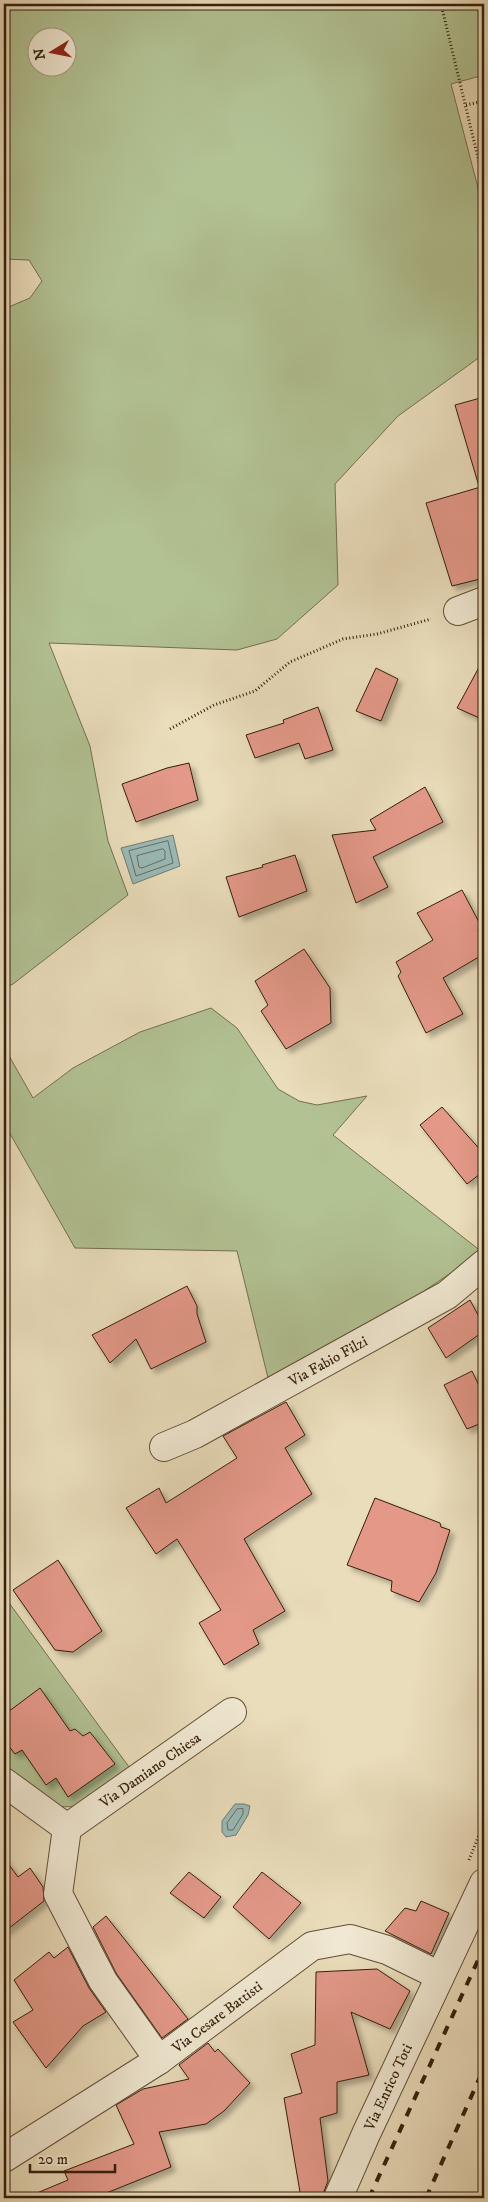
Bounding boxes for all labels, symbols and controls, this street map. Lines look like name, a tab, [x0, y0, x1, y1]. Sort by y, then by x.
north arrow	[28, 28, 78, 78]
text: N	[30, 46, 50, 61]
street label: Via Fabio Filzi	[285, 1332, 371, 1391]
street label: Via Damiano Chiesa	[95, 1728, 205, 1813]
street label: Via Cesare Battisti	[167, 1977, 266, 2058]
street label: Via Enrico Toti	[360, 2041, 417, 2134]
scale bar	[30, 2142, 115, 2174]
text: 20 m	[38, 2150, 68, 2169]

